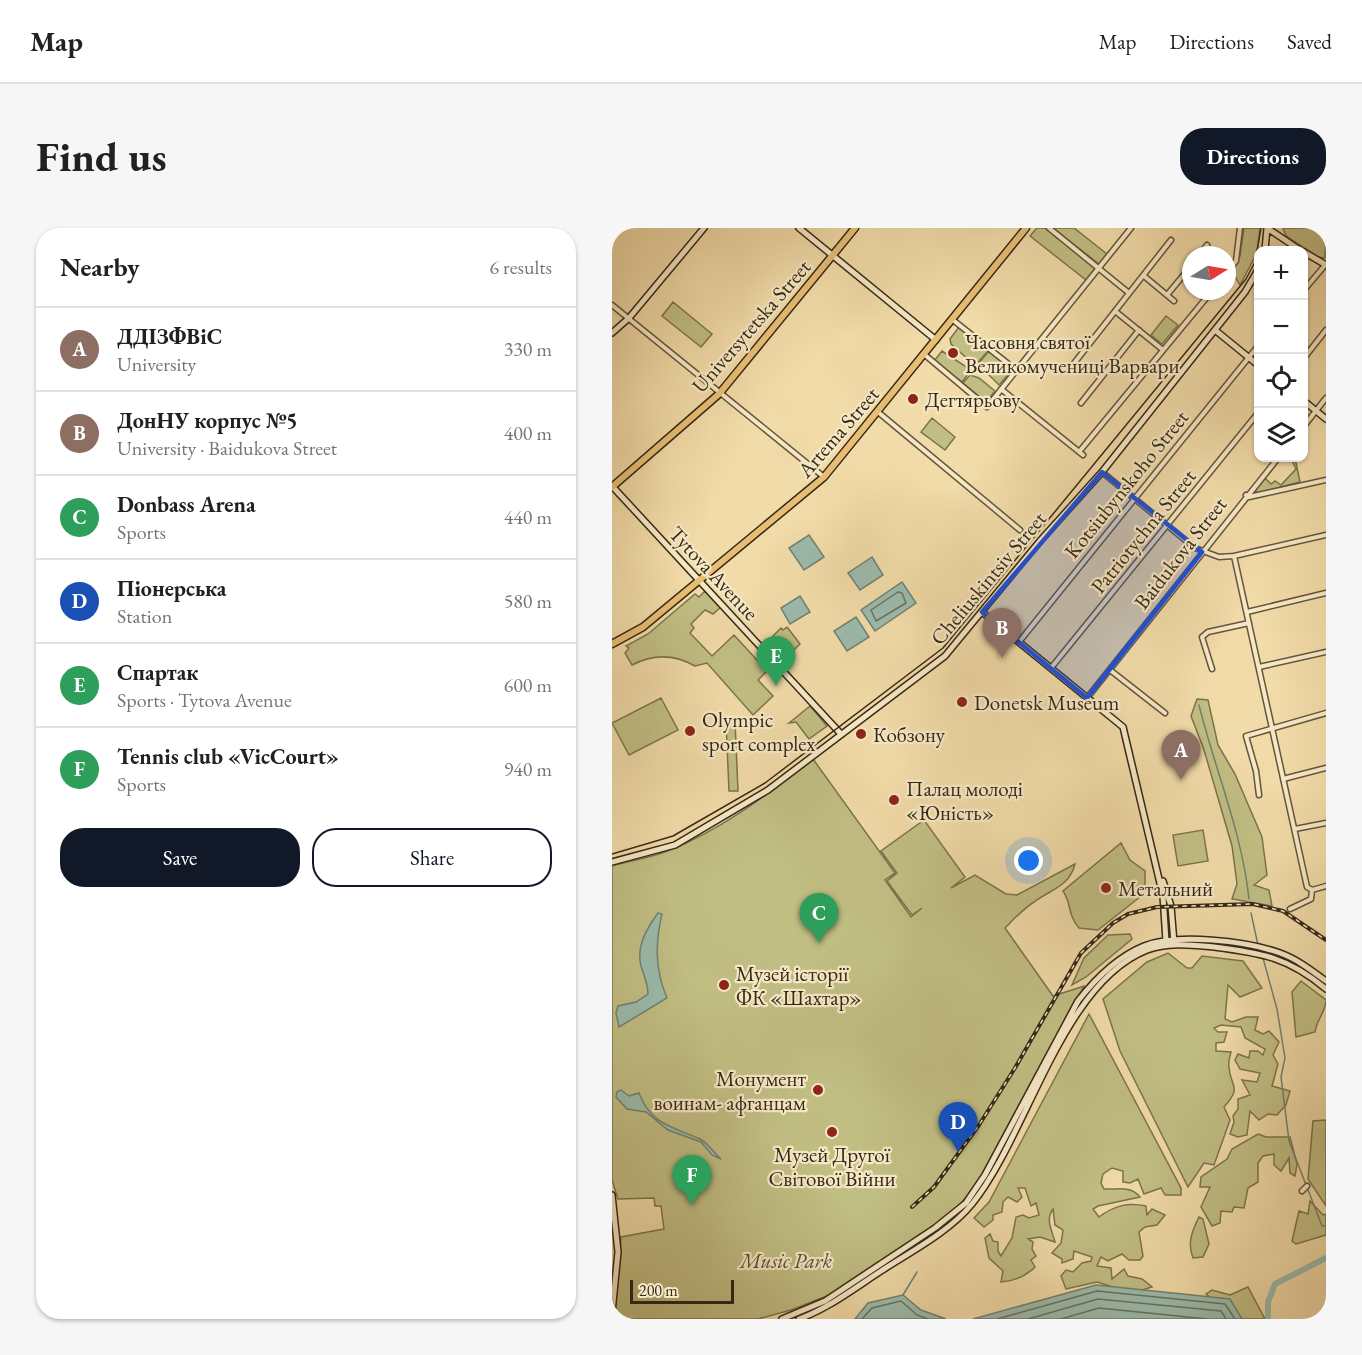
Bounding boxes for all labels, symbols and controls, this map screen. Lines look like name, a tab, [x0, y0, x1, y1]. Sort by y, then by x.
text: Map	[30, 23, 83, 59]
text: Map	[1099, 28, 1136, 55]
text: Directions	[1169, 28, 1254, 55]
text: Saved	[1287, 28, 1332, 55]
button: Directions	[1180, 128, 1326, 185]
text: Find us	[36, 129, 167, 184]
north arrow	[1182, 246, 1236, 300]
map controls	[1254, 246, 1308, 462]
button: +	[1254, 246, 1308, 300]
text: Nearby	[60, 250, 140, 284]
street label: Universytetska Street	[686, 253, 817, 398]
text: 6 results	[489, 254, 552, 280]
button: −	[1254, 300, 1308, 354]
text: ДДІЗФВіС	[117, 322, 222, 351]
place label: Часовня святої Великомучениці Варвари	[965, 328, 1179, 379]
text: A	[72, 336, 87, 362]
text: 330 m	[504, 336, 552, 362]
marker: Часовня святої Великомучениці Варвари	[946, 346, 960, 360]
text: University	[117, 351, 196, 377]
button: locate	[1254, 354, 1308, 408]
street label: Artema Street	[791, 381, 885, 484]
place label: Дегтярьову	[925, 386, 1021, 413]
marker: Дегтярьову	[906, 392, 920, 406]
street label: Kotsiubynskoho Street	[1058, 404, 1194, 564]
text: ДонНУ корпус №5	[117, 406, 298, 435]
button: layers	[1254, 408, 1308, 462]
text: B	[73, 420, 86, 446]
text: 400 m	[504, 420, 552, 446]
text: University · Baidukova Street	[117, 435, 337, 461]
street label: Patriotychna Street	[1085, 463, 1202, 599]
text: Donbass Arena	[117, 490, 256, 519]
street label: Baidukova Street	[1128, 491, 1232, 615]
text: C	[72, 504, 87, 530]
text: 440 m	[504, 504, 552, 530]
street label: Cheliuskintsiv Street	[924, 505, 1052, 650]
text: Sports	[117, 519, 166, 545]
street label: Tytova Avenue	[663, 520, 765, 626]
text: Піонерська	[117, 574, 226, 603]
text: D	[72, 588, 87, 614]
text: 580 m	[504, 588, 552, 614]
text: Station	[117, 603, 172, 629]
pin: B	[982, 608, 1022, 658]
pin: E	[756, 636, 796, 686]
text: Спартак	[117, 658, 199, 687]
text: E	[74, 672, 85, 698]
text: 600 m	[504, 672, 552, 698]
text: Sports · Tytova Avenue	[117, 687, 292, 713]
place label: Donetsk Museum	[974, 689, 1119, 716]
marker: Donetsk Museum	[955, 695, 969, 709]
place label: Olympic sport complex	[702, 706, 815, 757]
place label: Кобзону	[873, 721, 946, 748]
marker: Olympic sport complex	[683, 724, 697, 738]
marker: Кобзону	[854, 727, 868, 741]
pin: A	[1162, 730, 1200, 780]
text: Tennis club «VicCourt»	[117, 742, 339, 771]
text: F	[74, 756, 85, 782]
text: 940 m	[504, 756, 552, 782]
text: Sports	[117, 771, 166, 797]
place label: Палац молоді «Юність»	[906, 775, 1023, 826]
marker: Палац молоді «Юність»	[887, 793, 901, 807]
button: Save	[60, 828, 300, 887]
button: Share	[312, 828, 552, 887]
your location	[1014, 846, 1043, 875]
place label: Метальний	[1118, 875, 1213, 902]
marker: Метальний	[1099, 881, 1113, 895]
pin: C	[800, 894, 838, 943]
place label: Музей історії ФК «Шахтар»	[736, 960, 862, 1011]
marker: Музей історії ФК «Шахтар»	[717, 978, 731, 992]
place label: Монумент воинам- афганцам	[653, 1065, 806, 1116]
marker: Монумент воинам- афганцам	[811, 1083, 825, 1097]
pin: D	[938, 1102, 978, 1152]
marker: Музей Другої Світової Війни	[825, 1125, 839, 1139]
place label: Музей Другої Світової Війни	[768, 1141, 896, 1192]
pin: F	[672, 1156, 712, 1205]
park label: Music Park	[738, 1247, 833, 1274]
scale bar	[630, 1277, 734, 1304]
text: 200 m	[639, 1280, 678, 1301]

